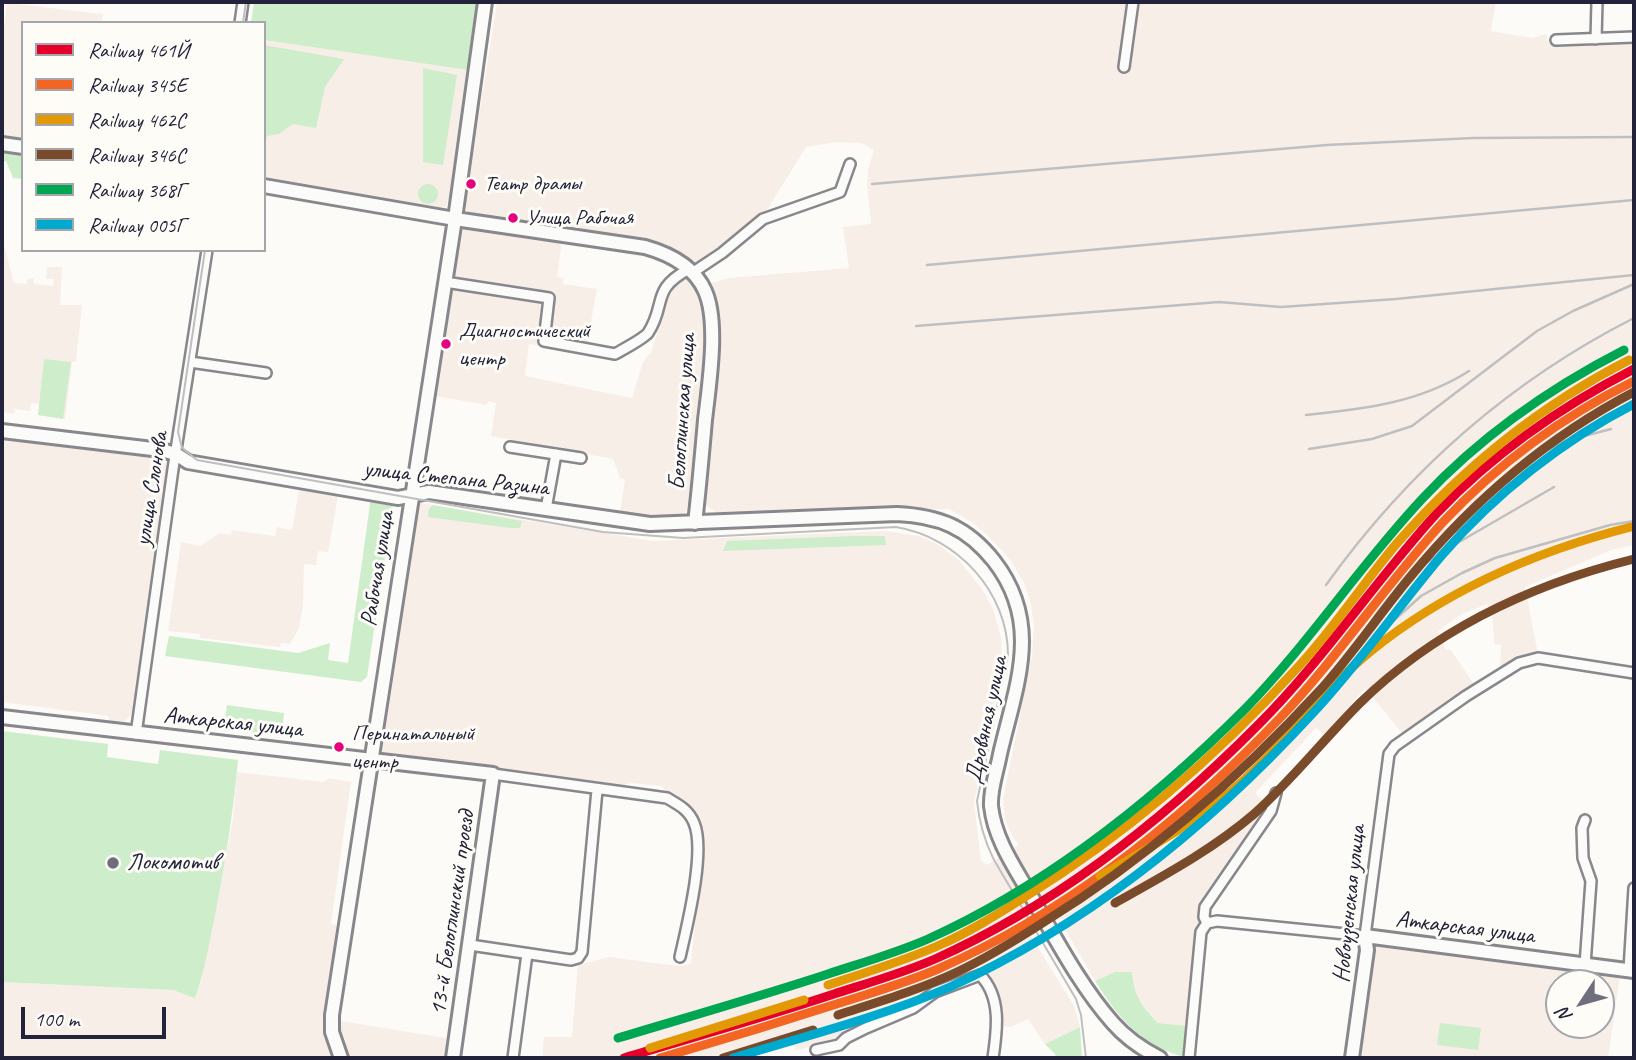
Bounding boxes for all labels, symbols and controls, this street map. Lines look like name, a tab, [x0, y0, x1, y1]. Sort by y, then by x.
legend	[21, 21, 266, 252]
text: Railway 461Й	[88, 37, 189, 63]
text: Railway 345Е	[88, 72, 187, 98]
text: Railway 462С	[88, 107, 186, 133]
text: Railway 346С	[88, 142, 186, 168]
place label: Театр драмы	[484, 171, 581, 197]
text: Railway 368Г	[88, 177, 185, 203]
marker: Театр драмы	[464, 177, 478, 191]
place label: Улица Рабочая	[526, 205, 633, 231]
marker: Улица Рабочая	[506, 211, 520, 225]
text: Railway 005Г	[88, 212, 185, 238]
place label: Диагностический центр	[459, 318, 590, 370]
street label: Белоглинская улица	[663, 333, 703, 491]
marker: Диагностический центр	[439, 337, 453, 351]
street label: улица Слонова	[129, 430, 175, 548]
street label: улица Степана Разина	[362, 455, 550, 503]
street label: Рабочая улица	[355, 510, 401, 628]
street label: Дровяная улица	[959, 654, 1015, 786]
street label: Аткарская улица	[162, 701, 304, 745]
place label: Перинатальный центр	[352, 721, 474, 772]
marker: Перинатальный центр	[332, 740, 346, 754]
street label: 13-й Белоглинский проезд	[424, 809, 482, 1017]
street label: Новоузенская улица	[1327, 824, 1373, 984]
place label: Локомотив	[127, 849, 219, 877]
marker: Локомотив	[105, 855, 121, 871]
street label: Аткарская улица	[1394, 905, 1536, 951]
north arrow	[1545, 969, 1615, 1039]
scale bar	[24, 993, 170, 1038]
text: N	[1551, 1003, 1578, 1027]
text: 100 m	[34, 1006, 79, 1032]

